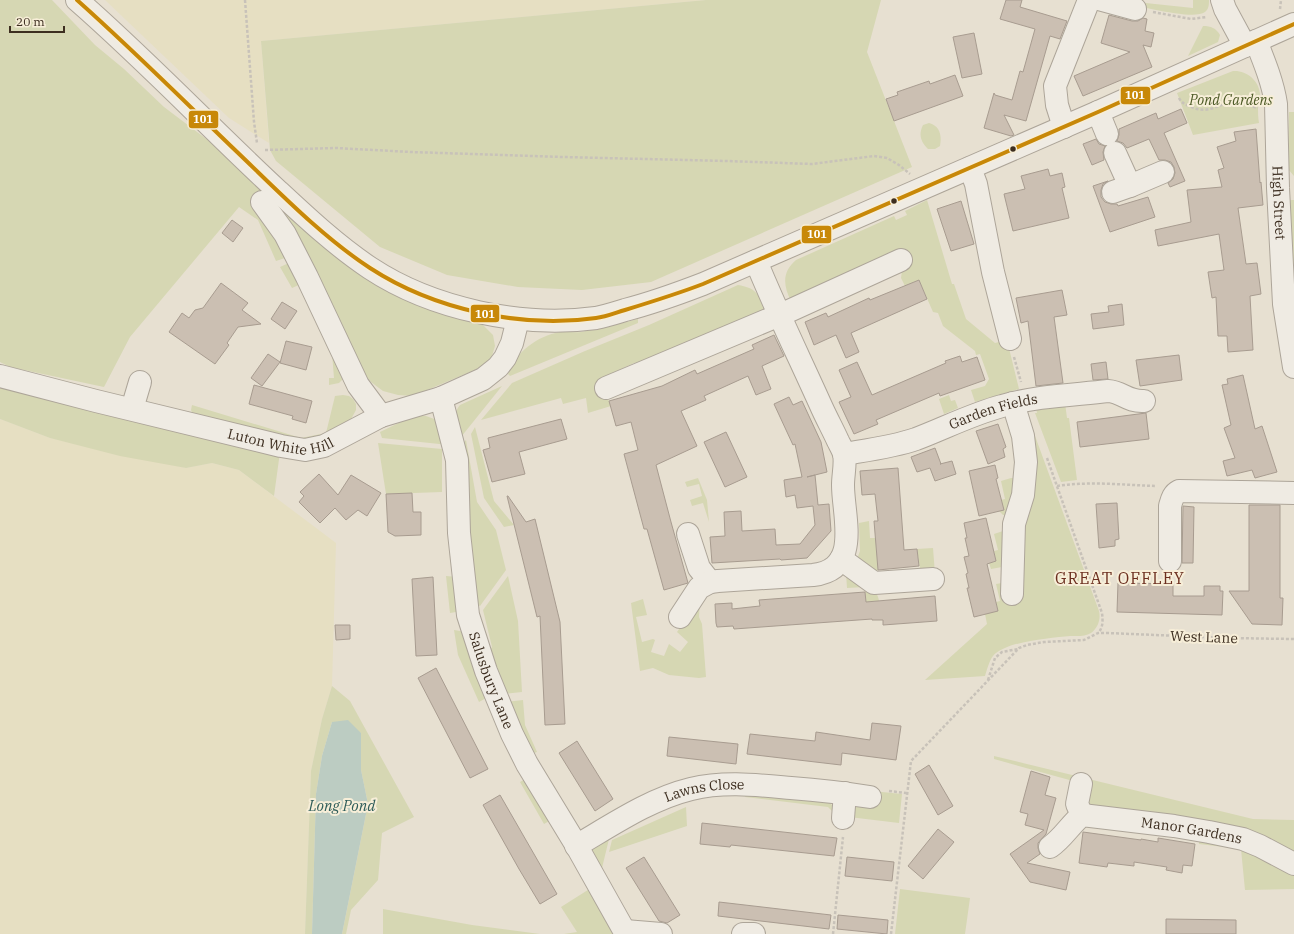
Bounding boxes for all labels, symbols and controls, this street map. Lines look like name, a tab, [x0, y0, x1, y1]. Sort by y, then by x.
scale bar	[10, 8, 64, 34]
text: 20 m	[16, 14, 45, 29]
line badge: 101	[1120, 86, 1151, 105]
text: 101	[1125, 88, 1145, 102]
park label: Pond Gardens	[1188, 91, 1274, 109]
line badge: 101	[188, 110, 219, 129]
text: 101	[193, 112, 213, 126]
unlabelled marker	[1008, 144, 1018, 154]
street label: High Street	[1268, 165, 1290, 240]
unlabelled marker	[889, 196, 899, 206]
line badge: 101	[801, 225, 832, 244]
text: 101	[807, 227, 827, 241]
line badge: 101	[470, 304, 500, 323]
text: 101	[475, 307, 495, 321]
street label: Garden Fields	[946, 390, 1039, 433]
street label: Luton White Hill	[226, 424, 337, 459]
district label: GREAT OFFLEY	[1055, 568, 1185, 588]
street label: West Lane	[1170, 627, 1238, 647]
street label: Salusbury Lane	[465, 630, 518, 732]
street label: Lawns Close	[662, 775, 745, 806]
water label: Long Pond	[308, 796, 376, 815]
street label: Manor Gardens	[1140, 813, 1244, 848]

